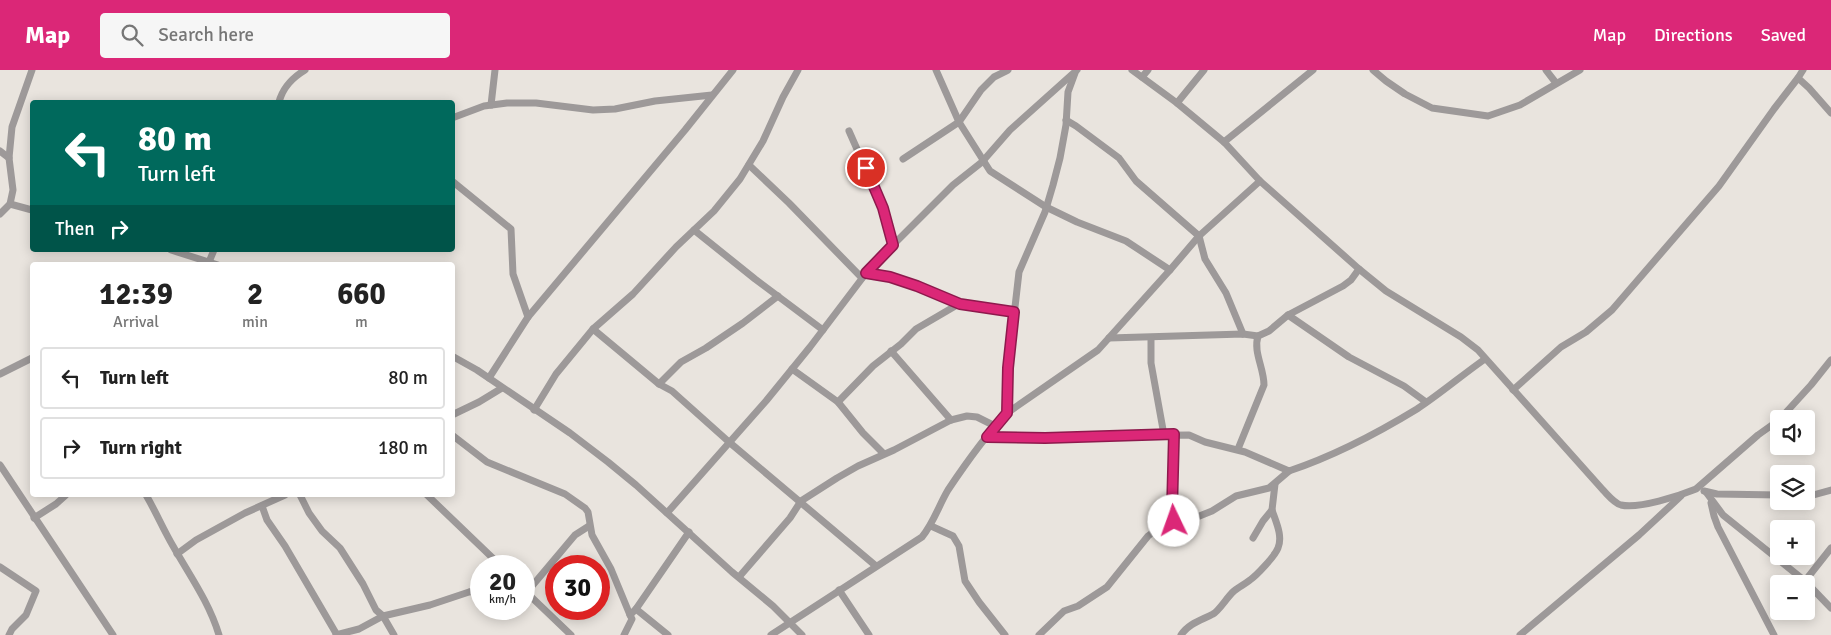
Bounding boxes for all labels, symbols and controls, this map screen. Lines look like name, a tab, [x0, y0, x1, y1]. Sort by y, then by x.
search box	[100, 13, 450, 58]
text: Map	[25, 20, 70, 50]
icon: search	[118, 21, 146, 49]
text: Search here	[158, 23, 254, 47]
text: Map	[1593, 24, 1626, 46]
text: Directions	[1654, 24, 1733, 46]
text: Saved	[1761, 24, 1806, 46]
text: 80 m	[138, 117, 212, 160]
icon: left	[55, 120, 120, 185]
pin	[845, 147, 887, 189]
icon: arrive	[852, 154, 880, 182]
text: Turn left	[138, 160, 216, 187]
icon: right	[105, 215, 133, 243]
text: Then	[55, 217, 95, 241]
text: 12:39	[99, 276, 173, 313]
text: 2	[247, 276, 263, 313]
text: 660	[337, 276, 386, 313]
text: Arrival	[113, 312, 159, 332]
text: min	[242, 312, 268, 332]
text: m	[355, 312, 368, 332]
icon: left	[57, 364, 85, 392]
text: Turn left	[100, 366, 169, 390]
text: 80 m	[388, 366, 428, 390]
map controls	[1770, 410, 1815, 620]
button: sound	[1770, 410, 1815, 455]
icon: right	[57, 434, 85, 462]
text: Turn right	[100, 436, 182, 460]
text: 180 m	[378, 436, 428, 460]
button: layers	[1770, 465, 1815, 510]
position arrow	[1147, 494, 1199, 546]
button: +	[1770, 520, 1815, 565]
speed limit sign: 30	[545, 555, 610, 620]
text: 20	[489, 566, 516, 597]
button: −	[1770, 575, 1815, 620]
text: km/h	[489, 592, 516, 607]

